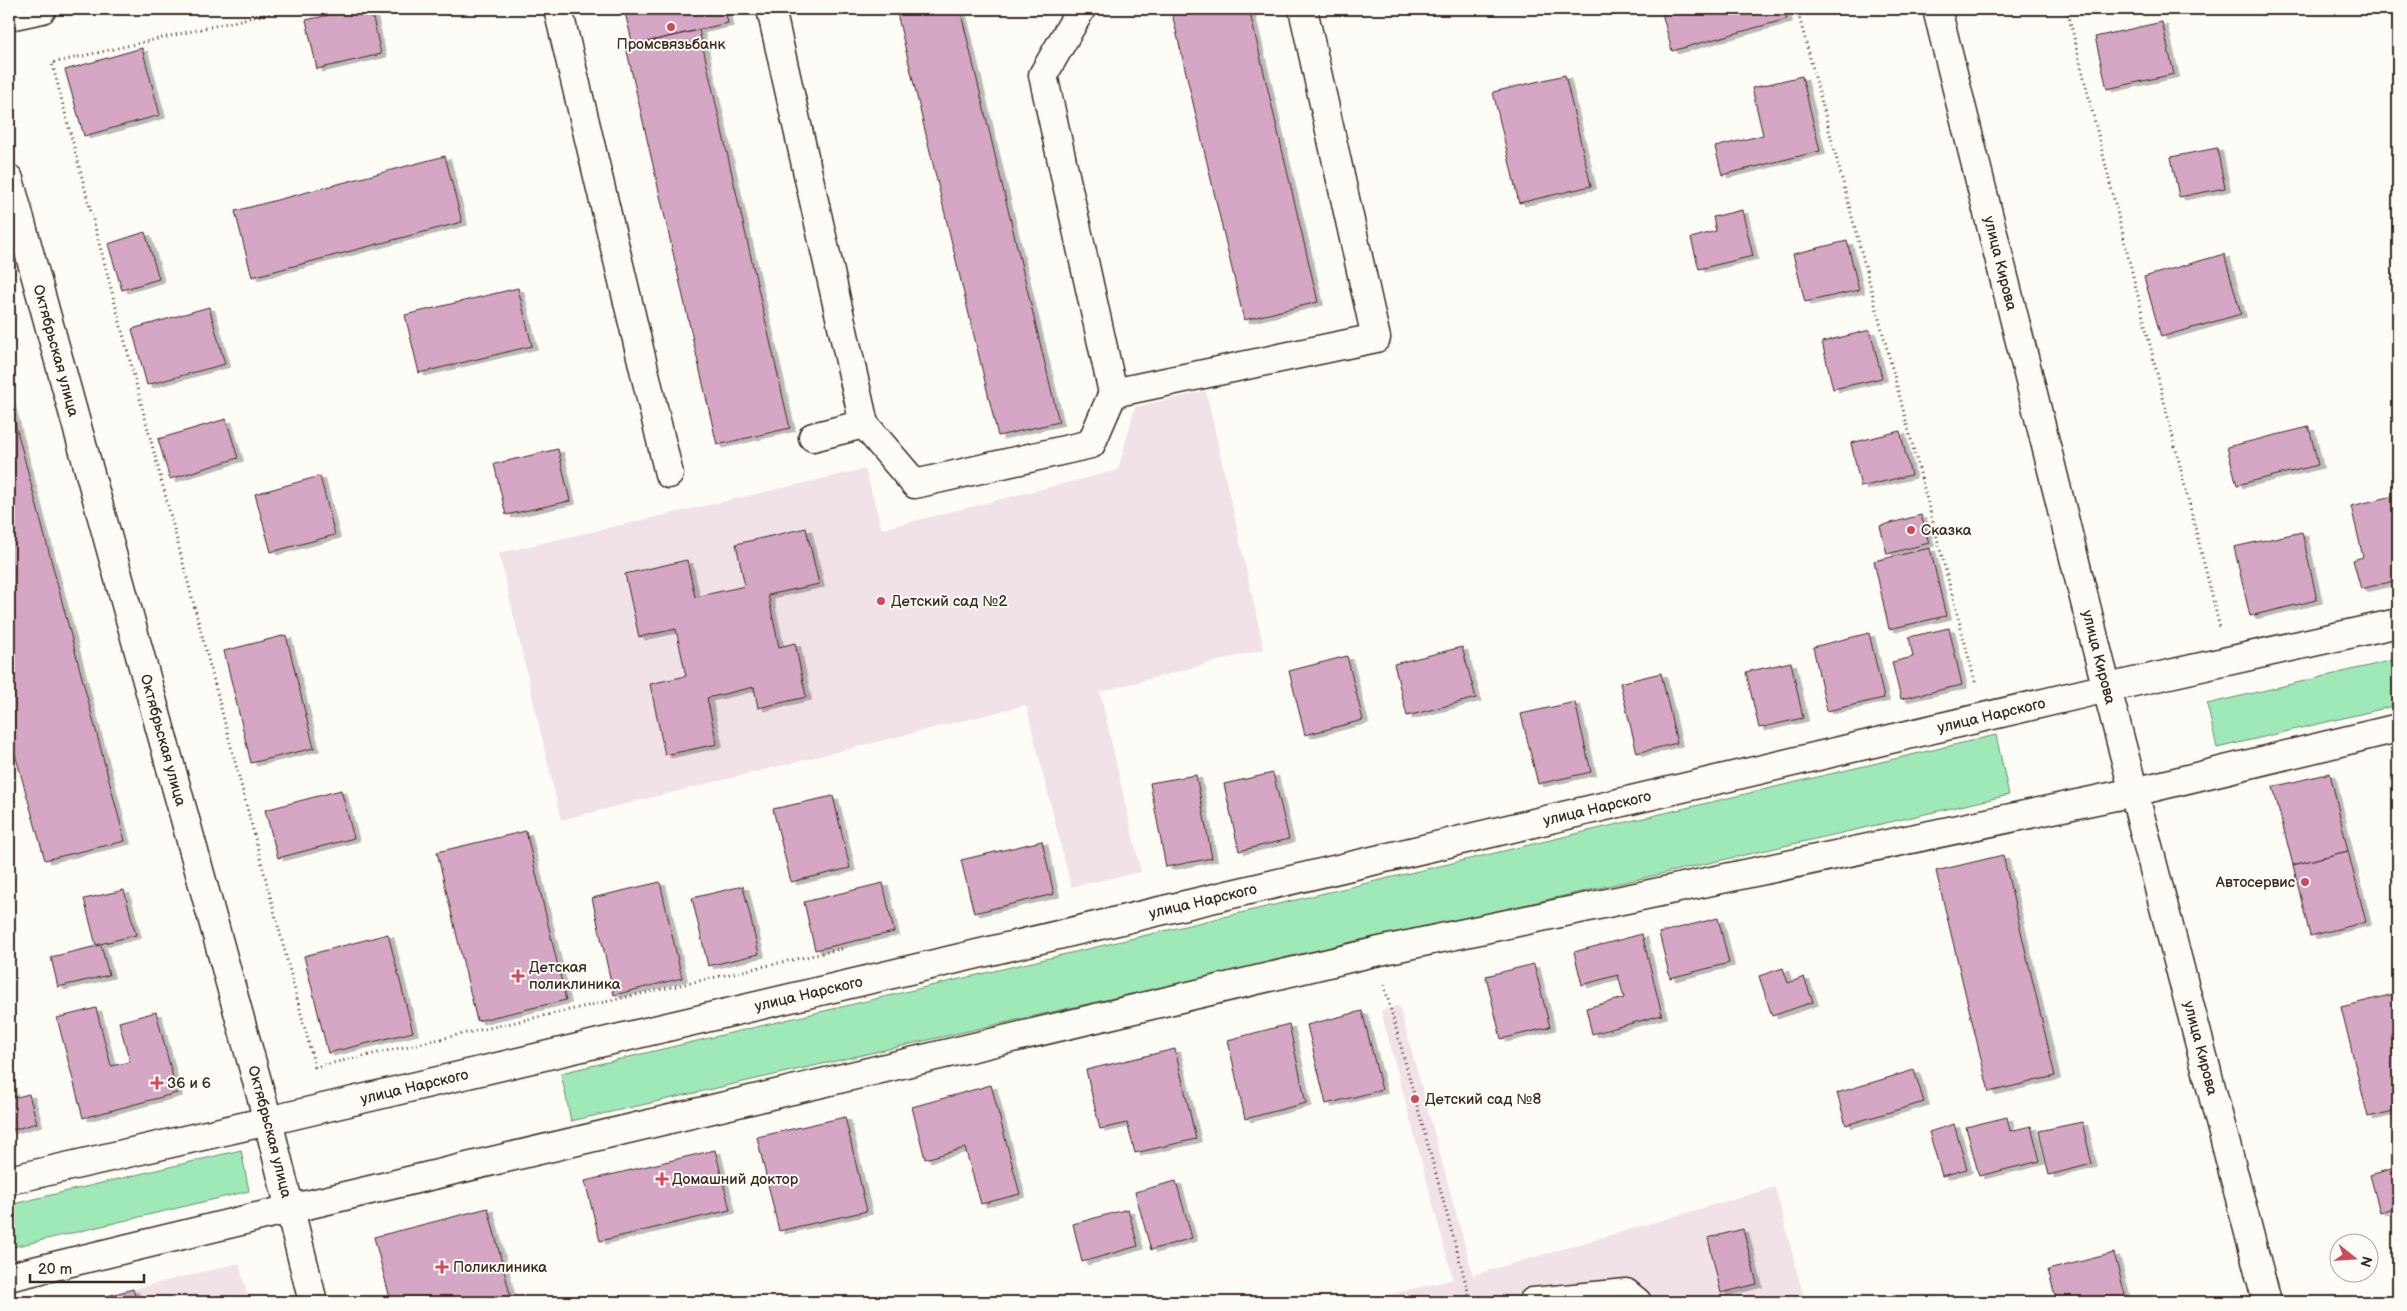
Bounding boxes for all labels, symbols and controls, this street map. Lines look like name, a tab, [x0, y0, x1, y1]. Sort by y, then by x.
marker: Промсвязьбанк	[665, 21, 677, 33]
place label: Промсвязьбанк	[616, 35, 726, 54]
street label: улица Кирова	[1979, 214, 2021, 313]
street label: Октябрьская улица	[28, 283, 83, 419]
place label: Сказка	[1921, 521, 1972, 540]
marker: Сказка	[1905, 524, 1917, 536]
place label: Детский сад №2	[891, 592, 1007, 611]
marker: Детский сад №2	[875, 595, 887, 607]
street label: улица Кирова	[2077, 608, 2120, 707]
street label: Октябрьская улица	[136, 672, 190, 809]
street label: улица Нарского	[1935, 694, 2047, 738]
street label: улица Нарского	[1541, 787, 1653, 830]
place label: Автосервис	[2215, 873, 2296, 892]
marker: Автосервис	[2299, 876, 2311, 888]
street label: улица Нарского	[1147, 879, 1259, 923]
place label: Детская поликлиника	[529, 958, 621, 994]
marker: Детская поликлиника	[511, 969, 525, 983]
street label: улица Нарского	[753, 972, 865, 1016]
street label: улица Кирова	[2179, 999, 2222, 1097]
street label: Октябрьская улица	[243, 1064, 296, 1200]
street label: улица Нарского	[359, 1065, 471, 1109]
place label: 36 и 6	[167, 1074, 211, 1093]
marker: 36 и 6	[151, 1077, 163, 1089]
place label: Детский сад №8	[1425, 1090, 1541, 1109]
marker: Детский сад №8	[1409, 1093, 1421, 1105]
place label: Домашний доктор	[672, 1170, 799, 1189]
marker: Домашний доктор	[656, 1173, 668, 1185]
north arrow	[2330, 1234, 2380, 1284]
scale bar	[30, 1251, 144, 1283]
text: N	[2356, 1254, 2376, 1269]
place label: Поликлиника	[453, 1258, 547, 1277]
text: 20 m	[38, 1260, 72, 1279]
marker: Поликлиника	[435, 1260, 449, 1274]

